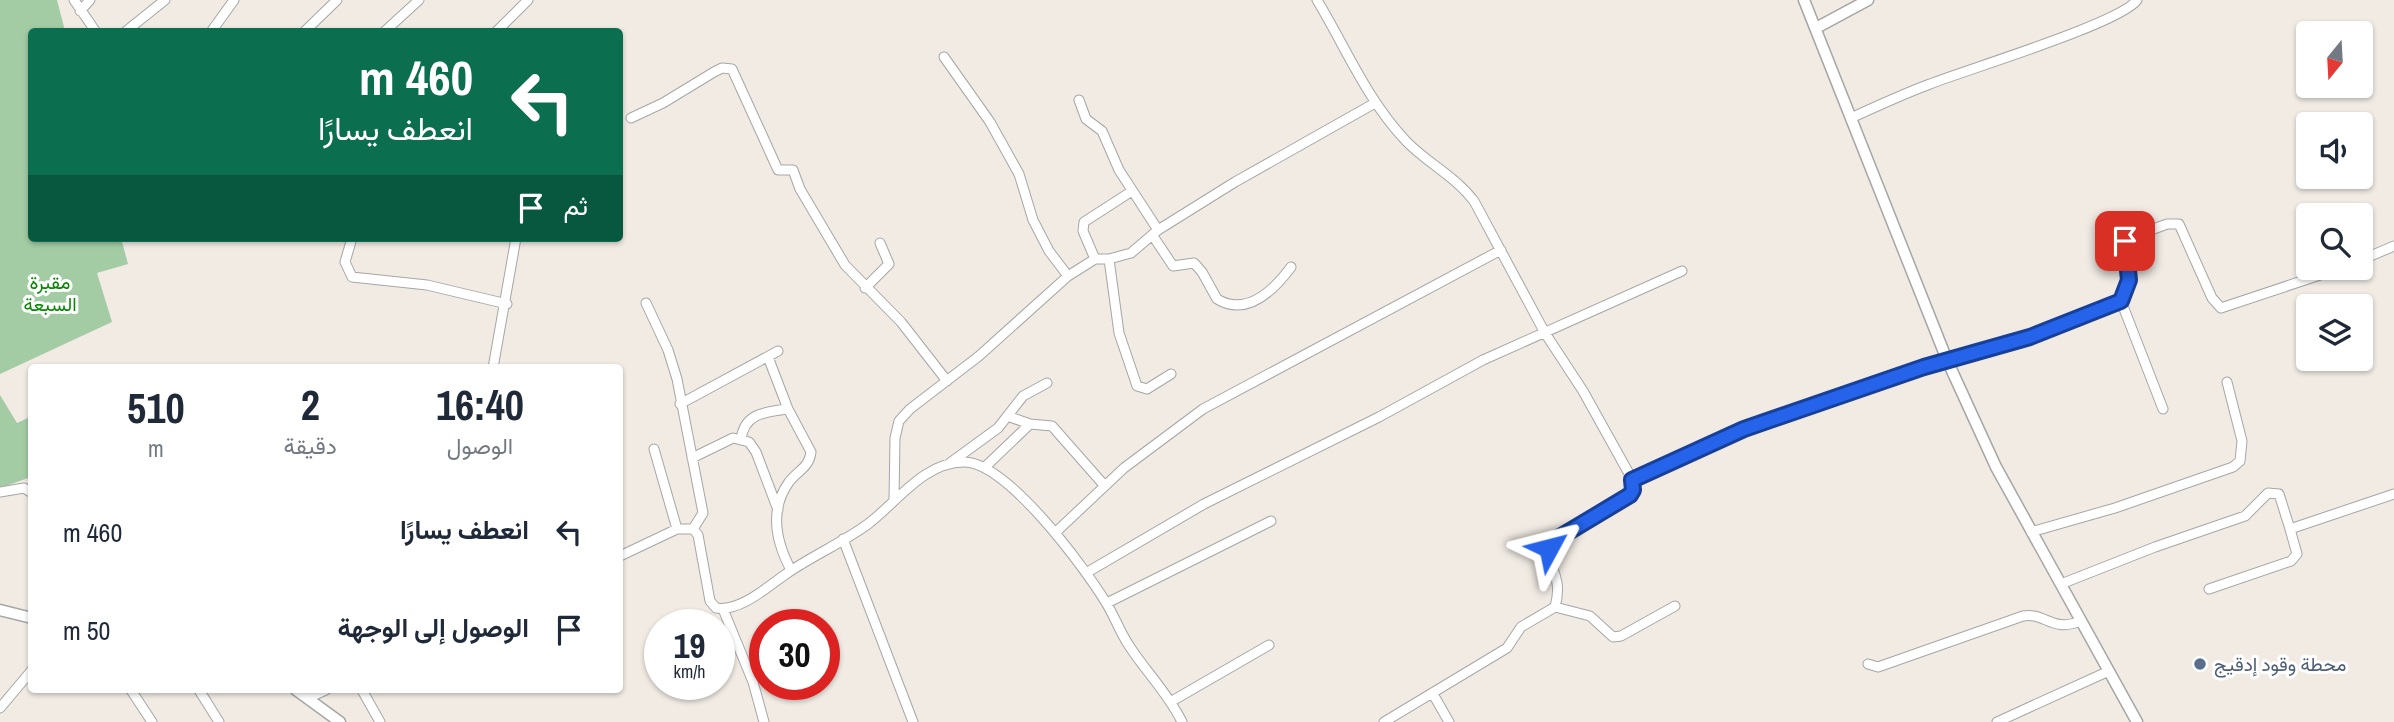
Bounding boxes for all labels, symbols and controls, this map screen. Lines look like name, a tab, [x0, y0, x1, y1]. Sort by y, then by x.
north arrow	[2296, 21, 2373, 98]
map controls	[2296, 21, 2373, 371]
text: 460 m	[359, 44, 473, 110]
icon: left	[497, 56, 588, 147]
text: انعطف يسارًا	[318, 107, 473, 150]
button: sound	[2296, 112, 2373, 189]
text: ثم	[564, 188, 588, 223]
icon: arrive	[512, 189, 550, 227]
button: search	[2296, 203, 2373, 280]
pin	[2095, 211, 2155, 271]
icon: arrive	[2106, 222, 2144, 260]
park label: مقبرة السبعة	[23, 269, 77, 317]
button: layers	[2296, 294, 2373, 371]
text: 2	[301, 377, 320, 433]
text: 16:40	[436, 377, 524, 433]
text: 510	[127, 380, 185, 436]
text: دقيقة	[284, 430, 337, 461]
text: الوصول	[447, 430, 513, 461]
text: m	[148, 433, 164, 464]
position arrow	[1512, 511, 1586, 585]
text: انعطف يسارًا	[400, 512, 529, 547]
icon: left	[550, 513, 588, 551]
text: 460 m	[63, 515, 122, 550]
speed limit sign: 30	[749, 609, 840, 700]
text: الوصول إلى الوجهة	[337, 610, 529, 645]
icon: arrive	[550, 611, 588, 649]
text: 50 m	[63, 613, 110, 648]
text: 19	[674, 622, 705, 669]
place label: محطة وقود إدقيج	[2214, 651, 2346, 678]
marker: محطة وقود إدقيج	[2192, 656, 2208, 672]
text: km/h	[674, 659, 706, 684]

